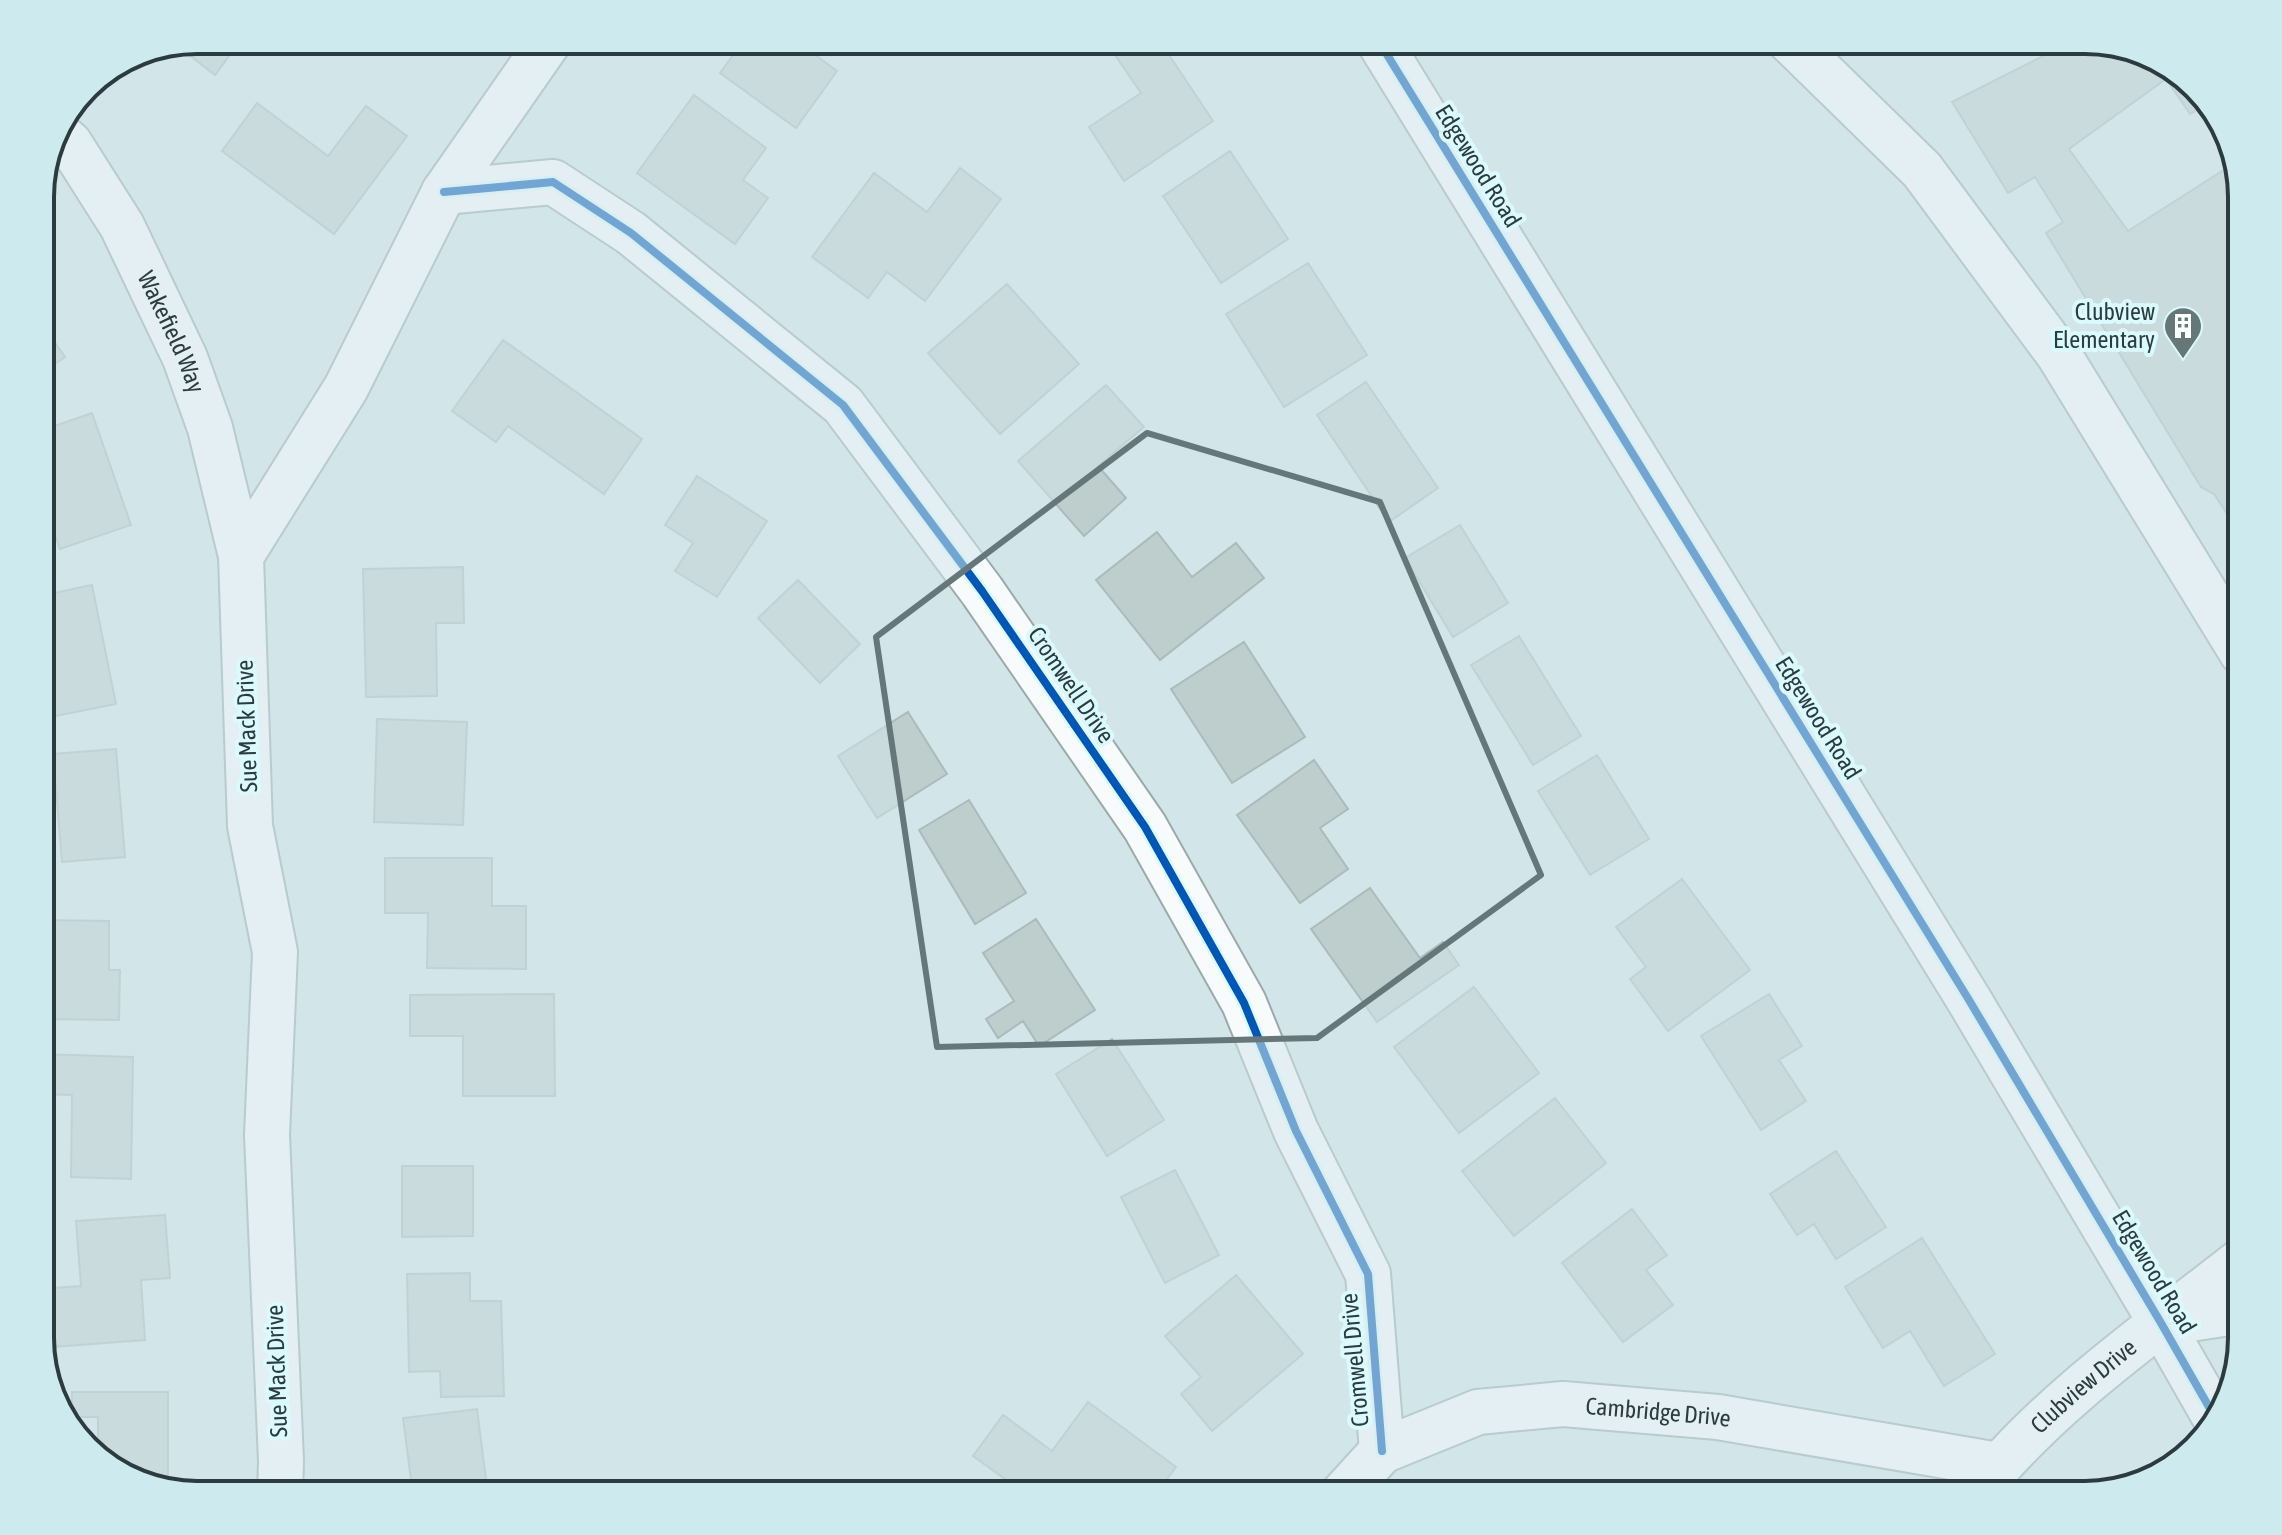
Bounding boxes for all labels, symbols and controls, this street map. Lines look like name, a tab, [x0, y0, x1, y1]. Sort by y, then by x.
street label: Edgewood Road	[1430, 100, 1527, 232]
street label: Wakefield Way	[133, 267, 210, 396]
place label: Clubview Elementary	[2053, 298, 2155, 353]
building icon: Clubview Elementary	[2162, 305, 2204, 360]
street label: Cromwell Drive	[1023, 622, 1120, 748]
street label: Edgewood Road	[1770, 652, 1867, 784]
street label: Sue Mack Drive	[231, 659, 262, 793]
street label: Edgewood Road	[2107, 1205, 2202, 1338]
street label: Cromwell Drive	[1335, 1292, 1374, 1428]
street label: Sue Mack Drive	[261, 1304, 292, 1438]
street label: Clubview Drive	[2025, 1333, 2141, 1439]
street label: Cambridge Drive	[1585, 1392, 1733, 1432]

